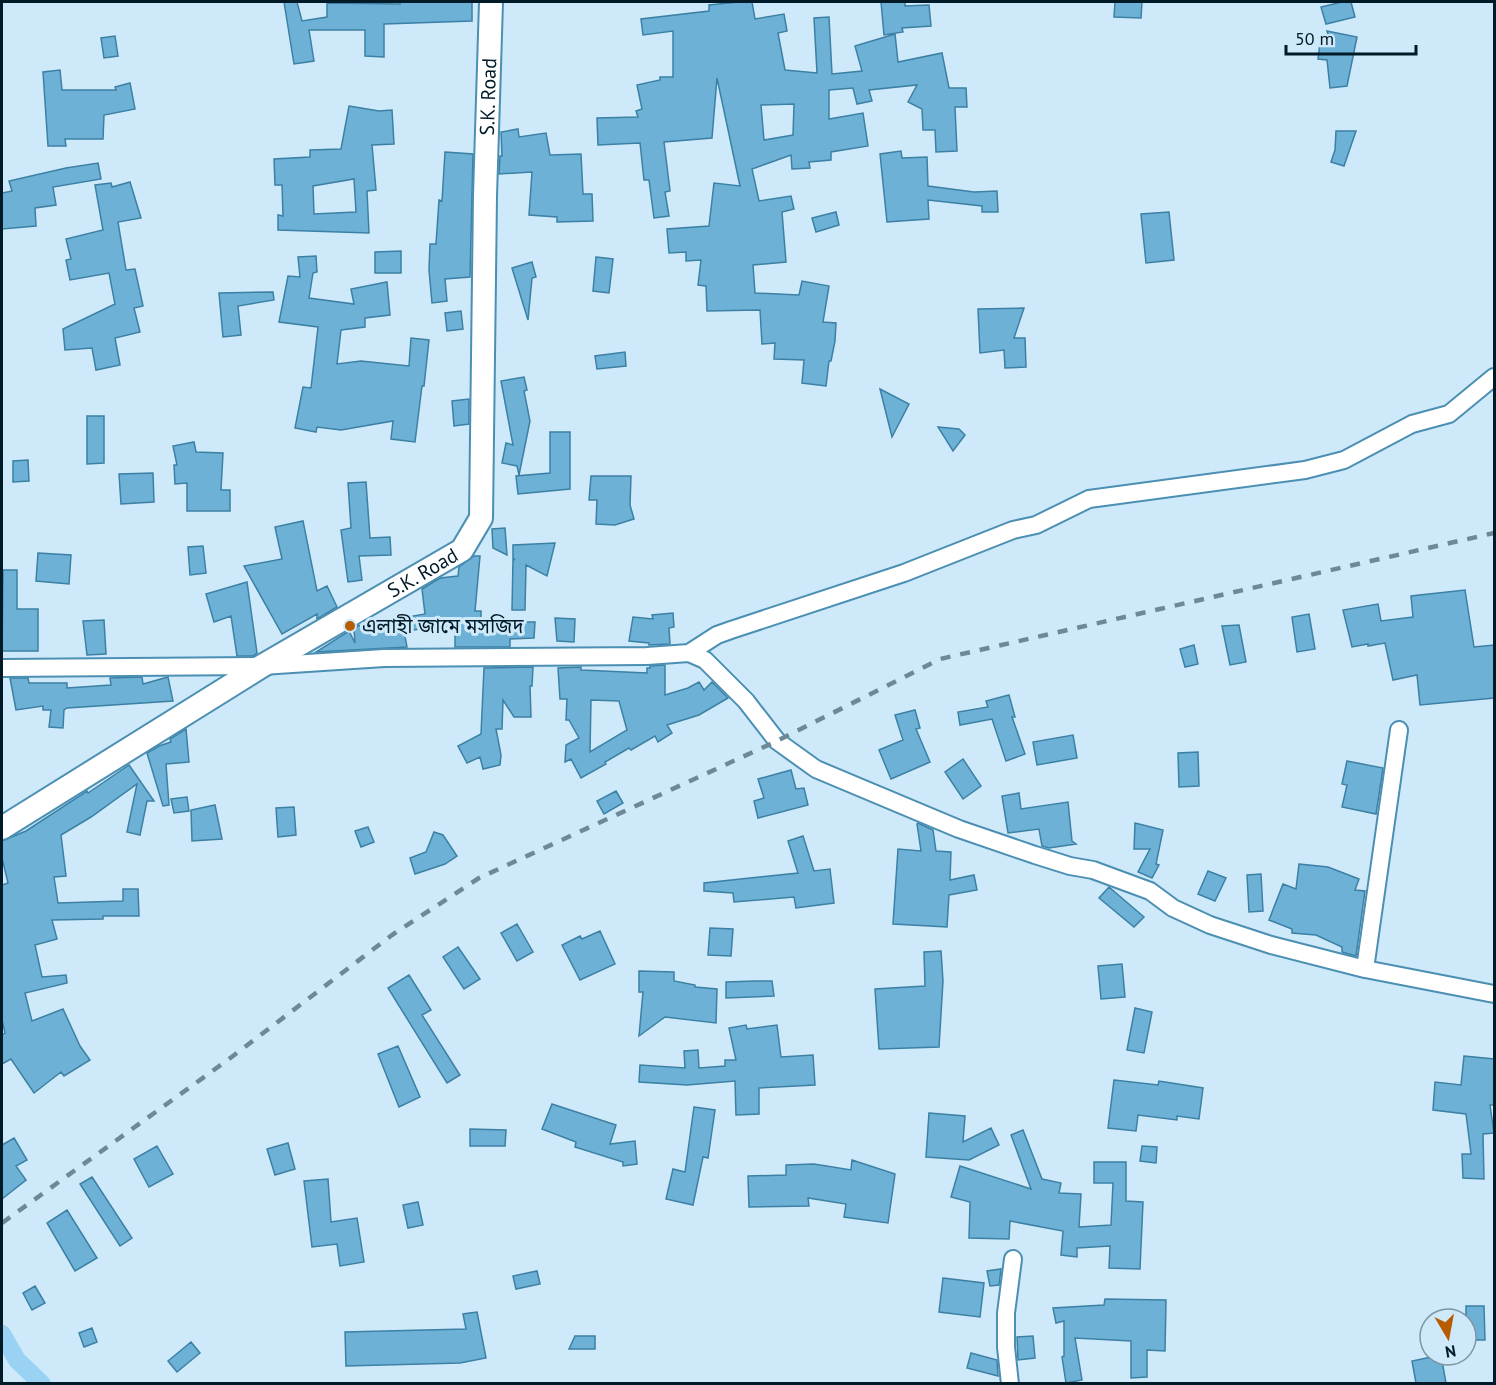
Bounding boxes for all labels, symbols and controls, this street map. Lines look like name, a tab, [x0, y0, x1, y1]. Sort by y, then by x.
scale bar	[1286, 18, 1416, 56]
text: 50 m	[1295, 27, 1334, 50]
street label: S.K. Road	[474, 58, 502, 136]
street label: S.K. Road	[383, 542, 463, 604]
place label: এলাহী জামে মসজিদ	[362, 613, 525, 639]
marker: এলাহী জামে মসজিদ	[343, 619, 357, 633]
north arrow	[1418, 1307, 1478, 1367]
text: N	[1444, 1341, 1458, 1363]

